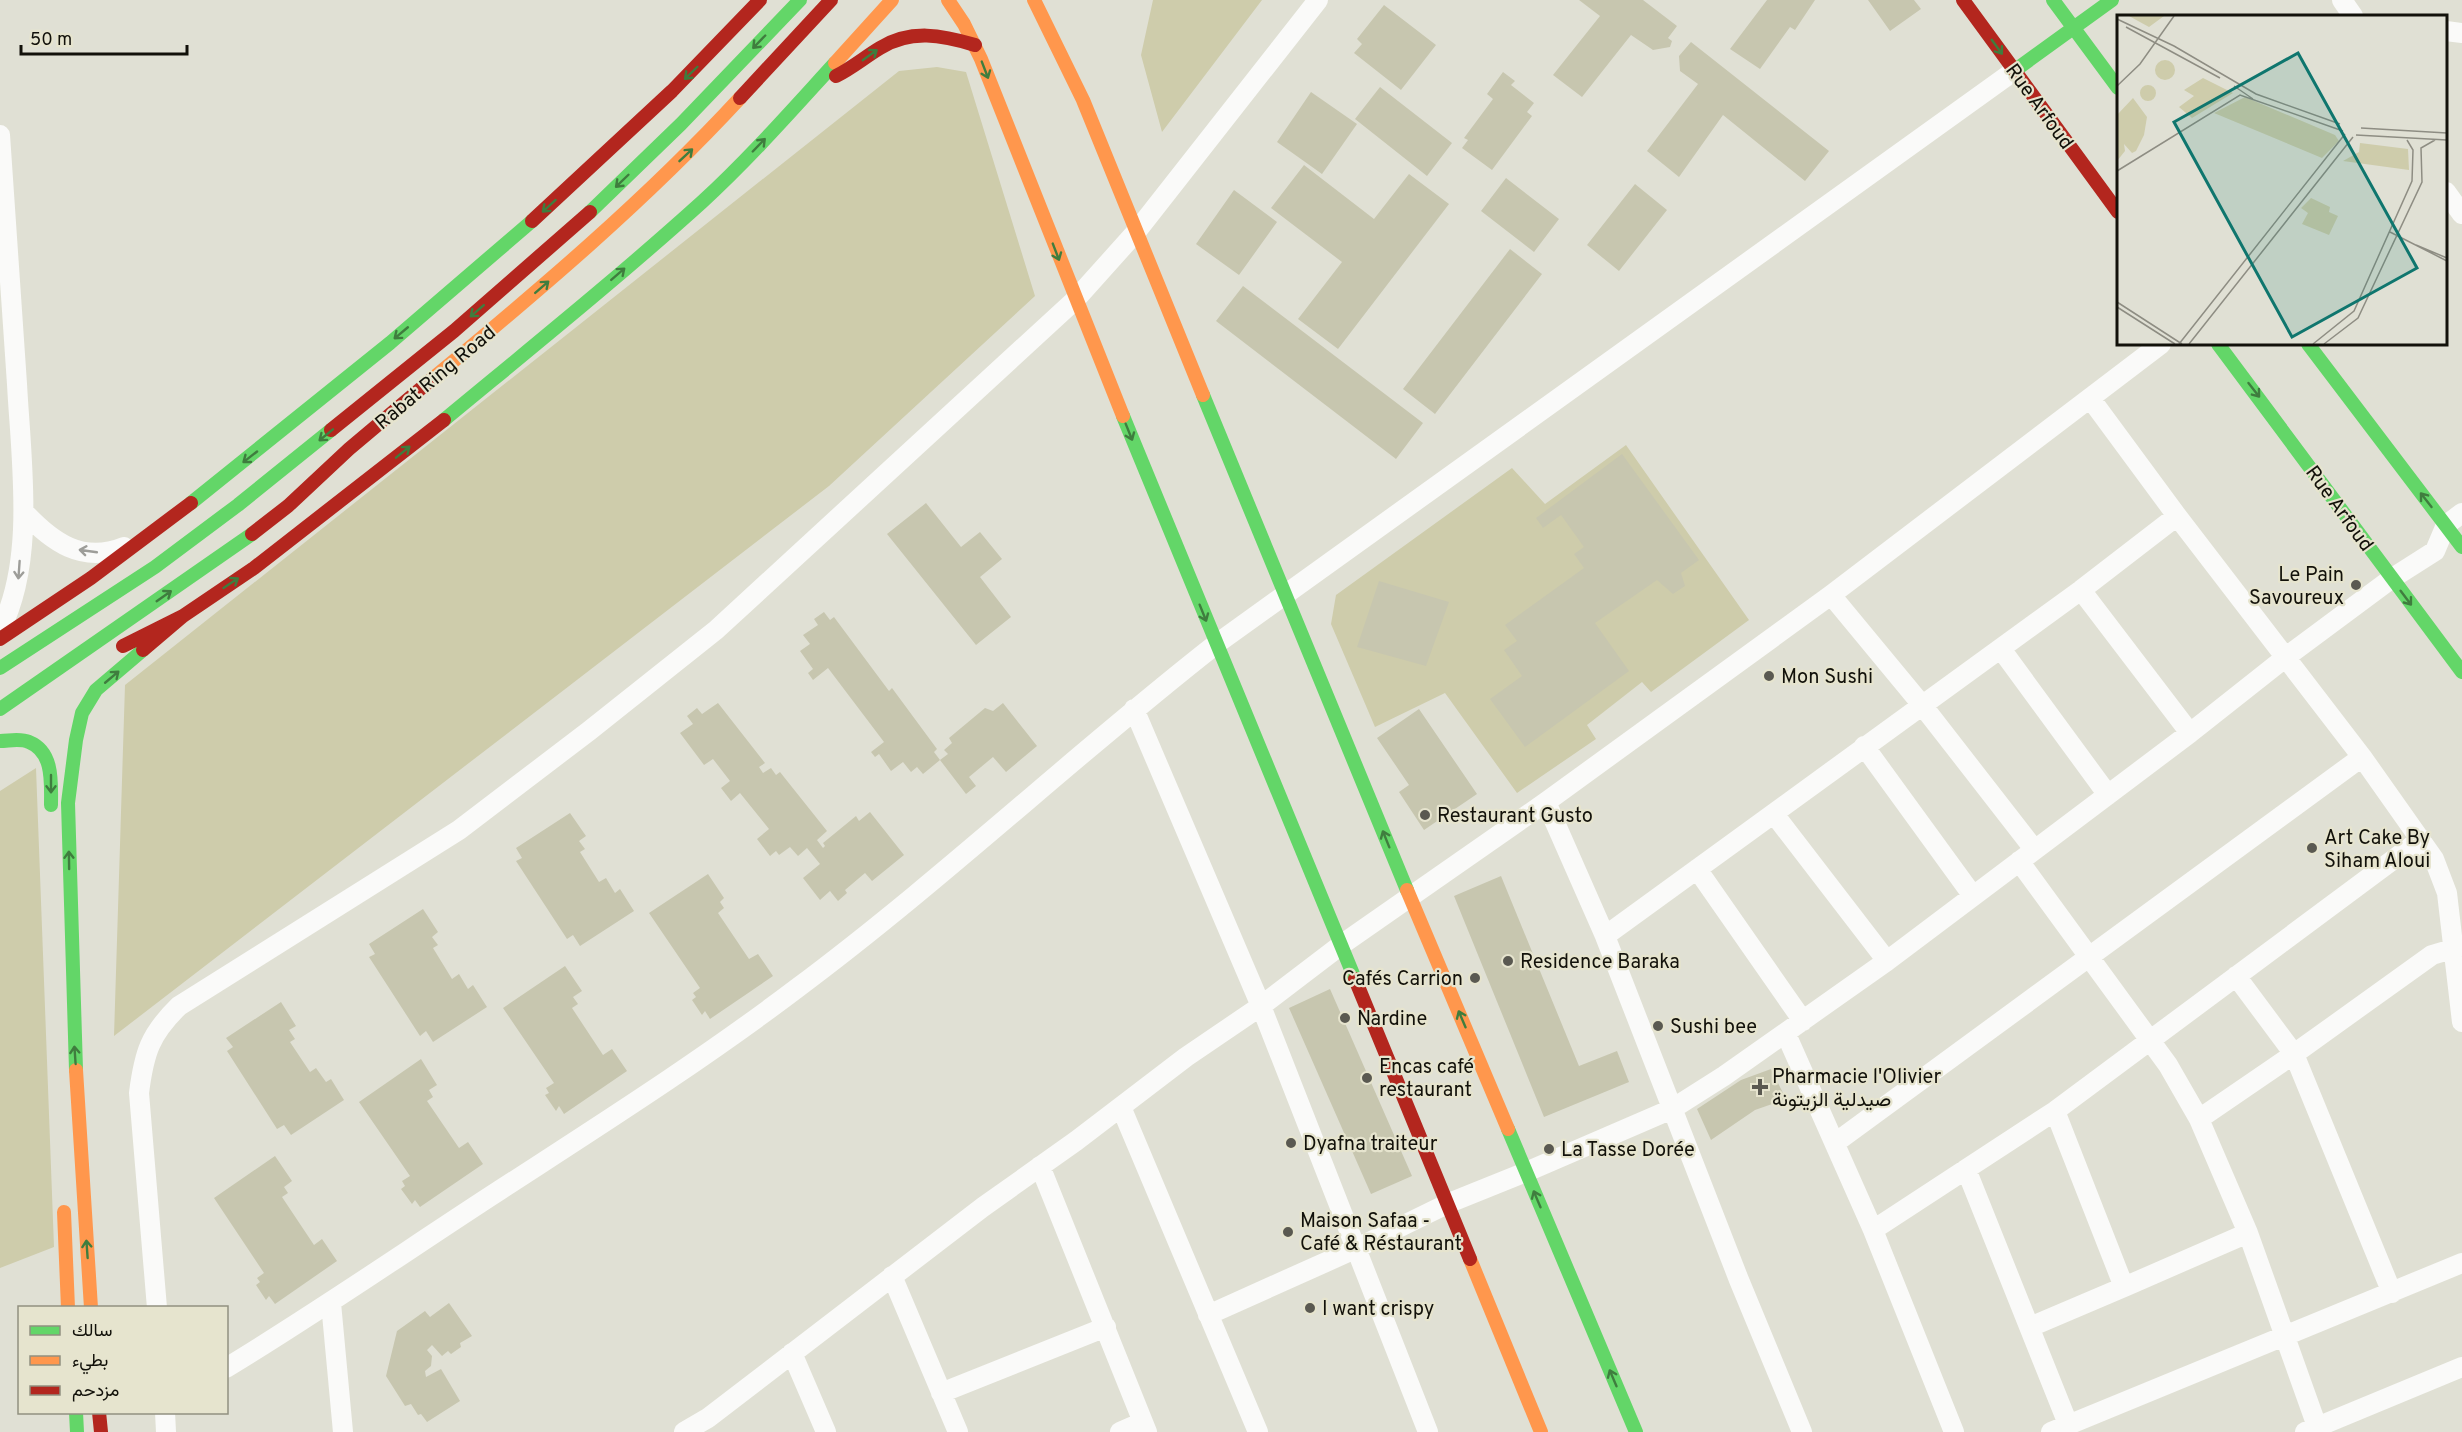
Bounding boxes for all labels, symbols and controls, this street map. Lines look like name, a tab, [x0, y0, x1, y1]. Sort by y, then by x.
inset map	[2117, 15, 2447, 345]
scale bar	[21, 18, 188, 56]
text: 50 m	[30, 29, 72, 52]
one-way arrow	[752, 35, 767, 50]
one-way arrow	[1991, 39, 2003, 55]
one-way arrow	[861, 49, 877, 61]
street label: Rue Arfoud	[1998, 59, 2078, 155]
one-way arrow	[981, 60, 992, 79]
one-way arrow	[684, 65, 699, 80]
one-way arrow	[752, 137, 766, 152]
one-way arrow	[678, 148, 693, 163]
one-way arrow	[615, 174, 630, 188]
one-way arrow	[542, 199, 557, 213]
one-way arrow	[1052, 242, 1063, 260]
one-way arrow	[610, 267, 625, 281]
one-way arrow	[534, 280, 549, 294]
one-way arrow	[470, 304, 485, 318]
street label: Rabat Ring Road	[371, 320, 502, 437]
one-way arrow	[393, 327, 409, 340]
one-way arrow	[2247, 381, 2260, 397]
one-way arrow	[1124, 423, 1135, 441]
one-way arrow	[318, 428, 334, 441]
one-way arrow	[394, 445, 410, 458]
one-way arrow	[242, 450, 258, 463]
street label: Rue Arfoud	[2298, 461, 2378, 557]
one-way arrow	[2420, 493, 2433, 509]
one-way arrow	[78, 546, 98, 557]
one-way arrow	[13, 560, 24, 580]
place label: Le Pain Savoureux	[2249, 563, 2344, 612]
one-way arrow	[222, 577, 239, 589]
marker: Le Pain Savoureux	[2349, 578, 2363, 592]
one-way arrow	[155, 590, 171, 602]
one-way arrow	[2399, 590, 2412, 606]
one-way arrow	[1198, 603, 1209, 622]
place label: Mon Sushi	[1781, 665, 1873, 691]
marker: Mon Sushi	[1762, 669, 1776, 683]
one-way arrow	[104, 670, 119, 684]
one-way arrow	[45, 773, 57, 793]
place label: Restaurant Gusto	[1437, 804, 1593, 830]
marker: Restaurant Gusto	[1418, 808, 1432, 822]
place label: Art Cake By Siham Aloui	[2324, 826, 2430, 875]
one-way arrow	[1380, 830, 1391, 849]
marker: Art Cake By Siham Aloui	[2305, 841, 2319, 855]
one-way arrow	[63, 850, 75, 870]
place label: Residence Baraka	[1520, 950, 1680, 976]
marker: Residence Baraka	[1501, 954, 1515, 968]
place label: Cafés Carrion	[1342, 967, 1463, 993]
marker: Cafés Carrion	[1468, 971, 1482, 985]
place label: Nardine	[1357, 1007, 1427, 1033]
one-way arrow	[1456, 1010, 1467, 1028]
marker: Nardine	[1338, 1011, 1352, 1025]
place label: Sushi bee	[1670, 1015, 1757, 1041]
marker: Sushi bee	[1651, 1019, 1665, 1033]
one-way arrow	[69, 1045, 80, 1065]
place label: Encas café restaurant	[1379, 1055, 1474, 1104]
place label: Pharmacie l'Olivier صيدلية الزيتونة	[1772, 1065, 1942, 1114]
marker: Encas café restaurant	[1360, 1071, 1374, 1085]
marker: Pharmacie l'Olivier صيدلية الزيتونة	[1753, 1080, 1767, 1094]
place label: Dyafna traiteur	[1303, 1132, 1438, 1158]
marker: Dyafna traiteur	[1284, 1136, 1298, 1150]
place label: La Tasse Dorée	[1561, 1138, 1695, 1164]
marker: La Tasse Dorée	[1542, 1142, 1556, 1156]
one-way arrow	[1531, 1190, 1542, 1208]
place label: Maison Safaa - Café & Réstaurant	[1300, 1209, 1462, 1258]
marker: Maison Safaa - Café & Réstaurant	[1281, 1225, 1295, 1239]
one-way arrow	[82, 1240, 93, 1260]
place label: I want crispy	[1322, 1297, 1434, 1323]
marker: I want crispy	[1303, 1301, 1317, 1315]
legend	[18, 1306, 228, 1414]
text: سالك	[72, 1320, 112, 1343]
text: بطيء	[72, 1350, 108, 1375]
one-way arrow	[1607, 1369, 1618, 1387]
text: مزدحم	[72, 1380, 119, 1403]

